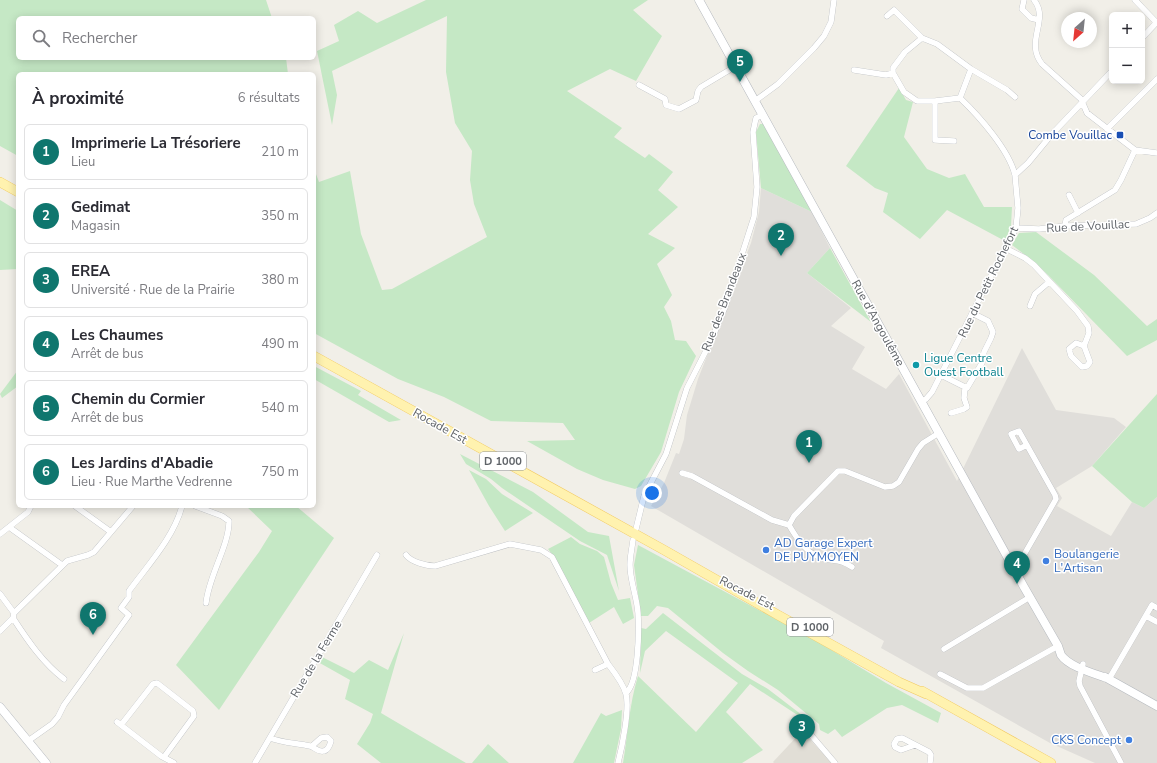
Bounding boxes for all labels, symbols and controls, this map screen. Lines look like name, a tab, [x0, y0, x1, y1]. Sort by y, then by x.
north arrow	[1061, 12, 1097, 48]
map controls	[1109, 12, 1145, 84]
button: +	[1109, 12, 1145, 48]
search box	[16, 16, 316, 60]
icon: search	[30, 27, 52, 49]
text: Rechercher	[62, 28, 137, 48]
button: −	[1109, 48, 1145, 84]
pin: 5	[727, 49, 753, 82]
text: À proximité	[32, 87, 124, 110]
text: 6 résultats	[238, 89, 300, 107]
place label: Combe Vouillac	[1028, 127, 1112, 143]
marker: Combe Vouillac	[1115, 130, 1125, 140]
text: Imprimerie La Trésoriere	[71, 133, 241, 153]
text: 1	[42, 143, 50, 161]
text: 210 m	[261, 143, 299, 161]
text: Lieu	[71, 153, 95, 171]
text: Gedimat	[71, 197, 130, 217]
text: 2	[42, 207, 50, 225]
text: 350 m	[261, 207, 299, 225]
street label: Rue de Vouillac	[1046, 216, 1131, 236]
text: Magasin	[71, 217, 120, 235]
pin: 2	[768, 223, 794, 256]
street label: Rue du Petit Rochefort	[954, 223, 1022, 340]
street label: Rue des Brandeaux	[698, 250, 750, 354]
text: EREA	[71, 261, 110, 281]
text: 3	[42, 271, 50, 289]
text: 380 m	[261, 271, 299, 289]
street label: Rue d'Angoulême	[848, 277, 908, 369]
text: Université · Rue de la Prairie	[71, 281, 235, 299]
text: Les Chaumes	[71, 325, 163, 345]
text: 4	[42, 335, 50, 353]
text: 490 m	[261, 335, 299, 353]
text: Arrêt de bus	[71, 345, 143, 363]
place label: Ligue Centre Ouest Football	[924, 350, 1004, 380]
marker: Ligue Centre Ouest Football	[911, 360, 921, 370]
text: Chemin du Cormier	[71, 389, 205, 409]
text: 5	[42, 399, 50, 417]
text: 540 m	[261, 399, 299, 417]
street label: Rocade Est	[410, 405, 471, 448]
text: Arrêt de bus	[71, 409, 143, 427]
pin: 1	[796, 430, 822, 463]
road number: D 1000	[480, 452, 526, 470]
text: Les Jardins d'Abadie	[71, 453, 213, 473]
text: 6	[42, 463, 50, 481]
text: 750 m	[261, 463, 299, 481]
text: Lieu · Rue Marthe Vedrenne	[71, 473, 232, 491]
your location	[642, 483, 662, 503]
place label: AD Garage Expert DE PUYMOYEN	[774, 535, 873, 565]
marker: AD Garage Expert DE PUYMOYEN	[761, 545, 771, 555]
place label: Boulangerie L'Artisan	[1054, 546, 1119, 576]
pin: 4	[1004, 551, 1030, 584]
marker: Boulangerie L'Artisan	[1041, 556, 1051, 566]
street label: Rocade Est	[717, 572, 778, 614]
pin: 6	[80, 602, 106, 635]
street label: Rue de la Ferme	[287, 617, 345, 701]
road number: D 1000	[787, 618, 833, 636]
pin: 3	[789, 714, 815, 747]
place label: CKS Concept	[1051, 732, 1122, 748]
marker: CKS Concept	[1124, 735, 1134, 745]

